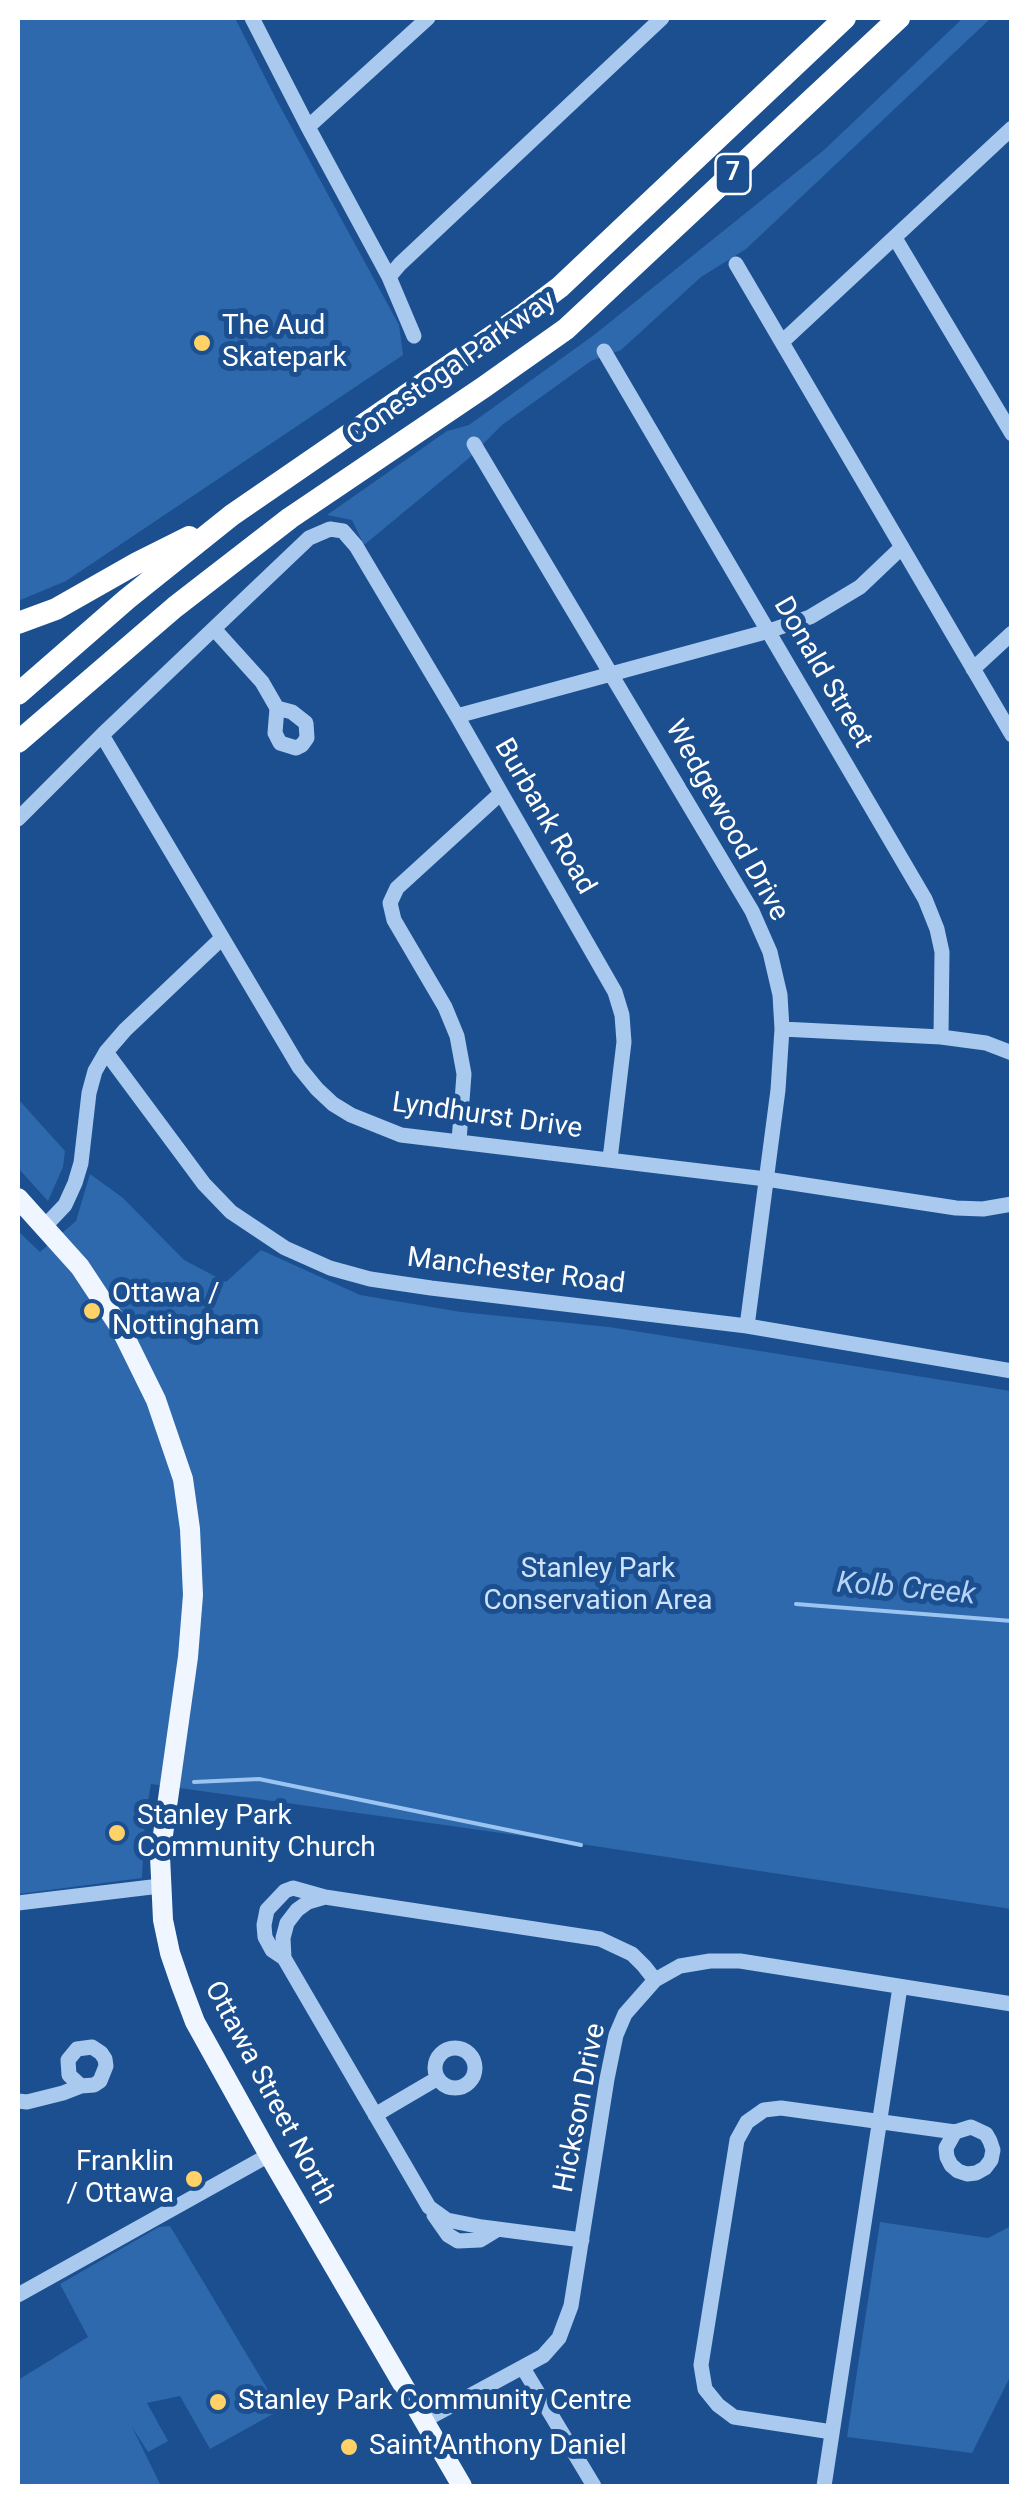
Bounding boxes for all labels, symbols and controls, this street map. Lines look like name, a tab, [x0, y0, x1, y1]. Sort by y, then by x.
road number: 7	[716, 154, 750, 194]
street label: Conestoga Parkway	[341, 284, 563, 454]
place label: The Aud Skatepark	[222, 310, 347, 376]
marker: The Aud Skatepark	[191, 332, 213, 354]
street label: Donald Street	[765, 592, 879, 754]
street label: Wedgewood Drive	[657, 715, 795, 927]
street label: Burbank Road	[486, 733, 602, 901]
street label: Lyndhurst Drive	[390, 1087, 584, 1147]
street label: Manchester Road	[405, 1242, 627, 1302]
place label: Ottawa / Nottingham	[112, 1278, 259, 1344]
marker: Ottawa / Nottingham	[81, 1300, 103, 1322]
park label: Stanley Park Conservation Area	[483, 1553, 713, 1619]
water label: Kolb Creek	[835, 1566, 977, 1614]
place label: Stanley Park Community Church	[137, 1800, 376, 1866]
marker: Stanley Park Community Church	[106, 1822, 128, 1844]
street label: Ottawa Street North	[196, 1976, 342, 2210]
street label: Hickson Drive	[548, 2021, 614, 2195]
place label: Franklin / Ottawa	[66, 2146, 174, 2212]
marker: Franklin / Ottawa	[183, 2168, 205, 2190]
place label: Stanley Park Community Centre	[238, 2385, 632, 2419]
marker: Stanley Park Community Centre	[207, 2391, 229, 2413]
place label: Saint Anthony Daniel	[369, 2430, 627, 2464]
marker: Saint Anthony Daniel	[338, 2436, 360, 2458]

